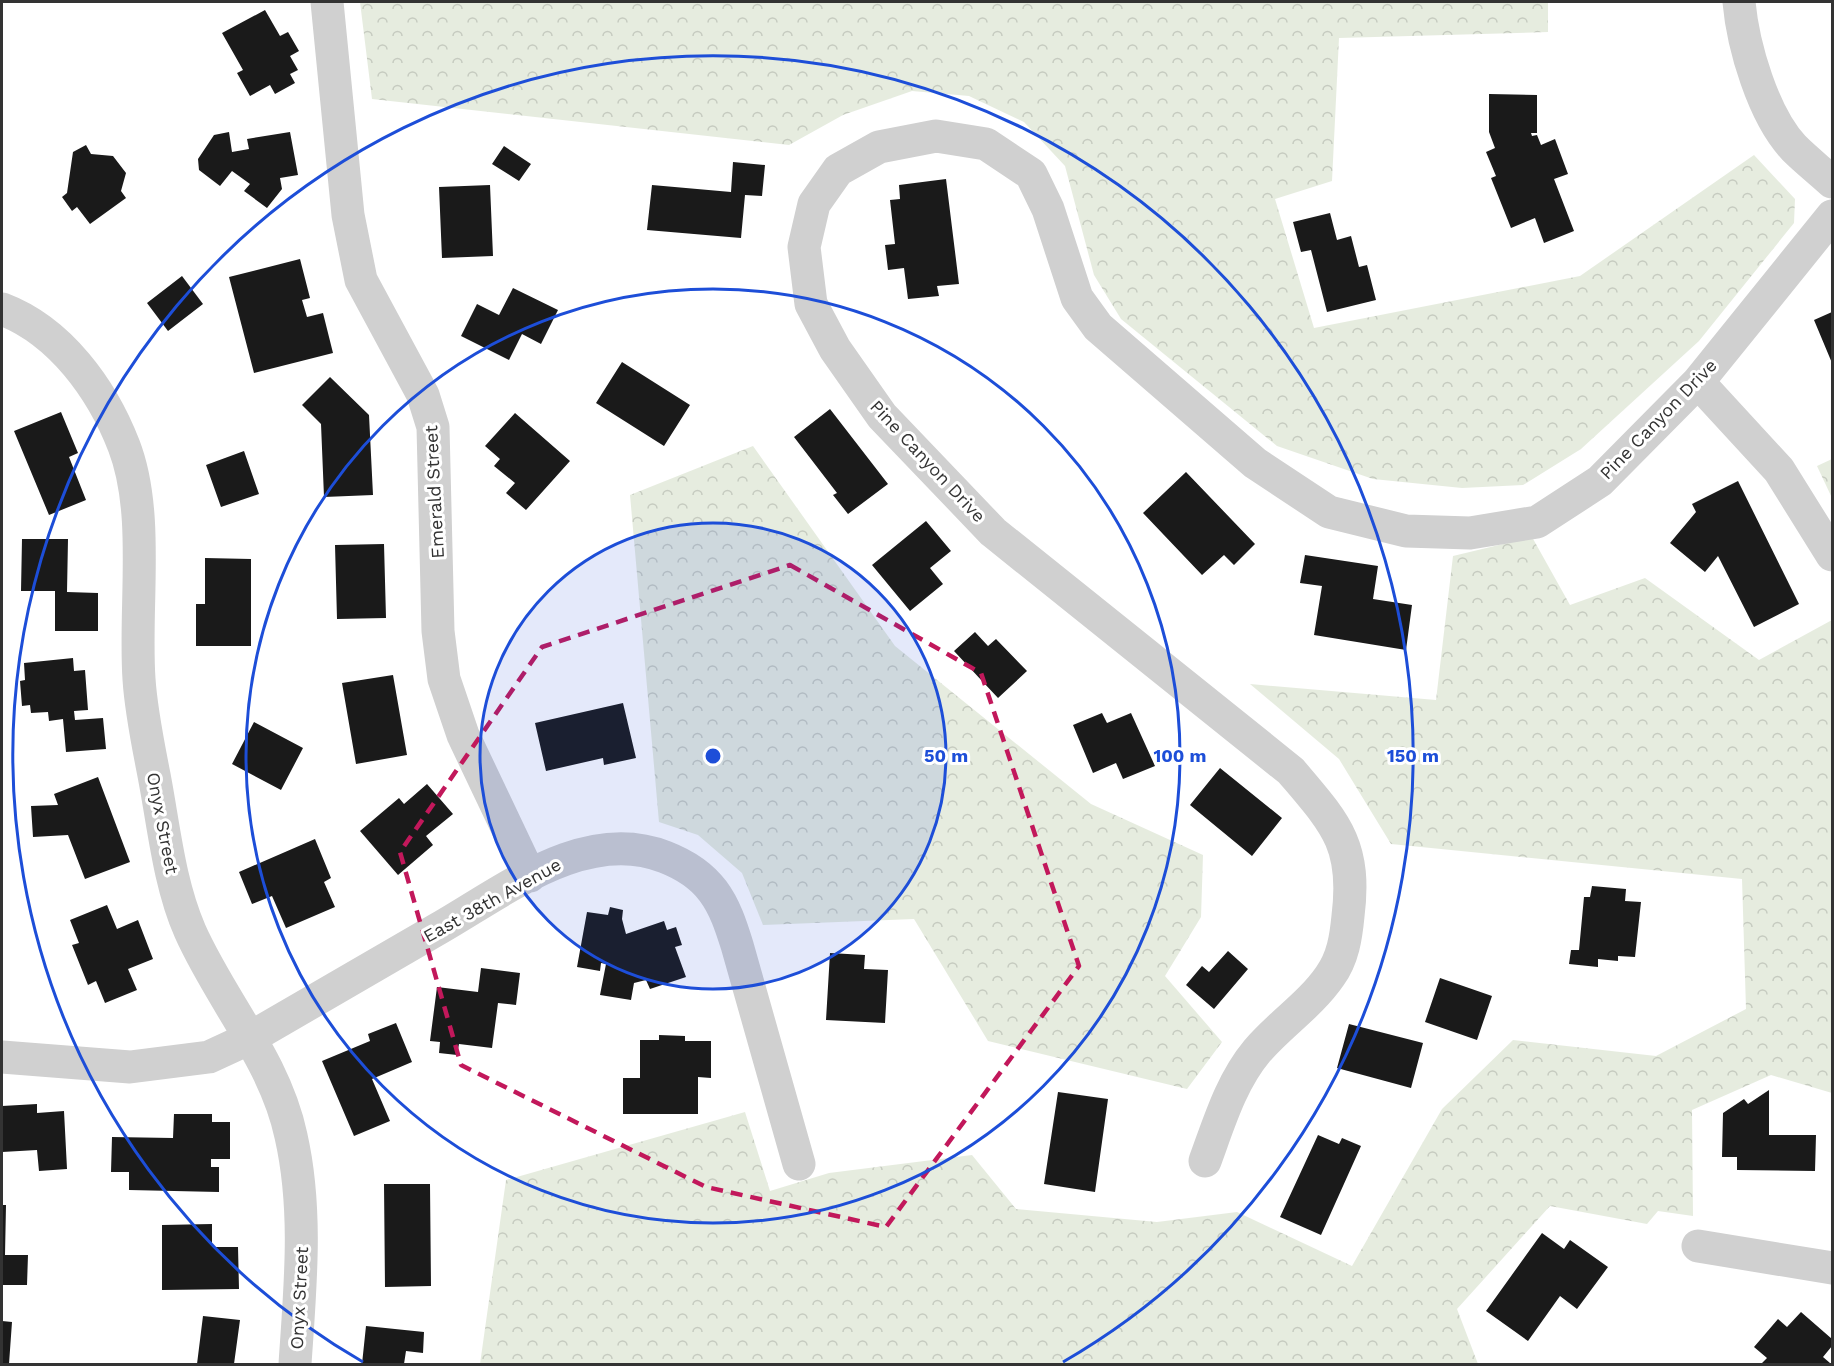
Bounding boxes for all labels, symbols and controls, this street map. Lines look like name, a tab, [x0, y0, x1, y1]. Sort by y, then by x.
street label: Pine Canyon Drive	[1595, 355, 1721, 483]
street label: Pine Canyon Drive	[866, 396, 990, 526]
street label: Emerald Street	[420, 424, 448, 559]
text: 50 m	[924, 745, 968, 766]
text: 100 m	[1153, 745, 1207, 766]
text: 150 m	[1387, 745, 1439, 766]
centre of rings	[703, 746, 723, 766]
street label: Onyx Street	[143, 770, 183, 876]
street label: East 38th Avenue	[419, 853, 565, 947]
street label: Onyx Street	[286, 1246, 312, 1350]

